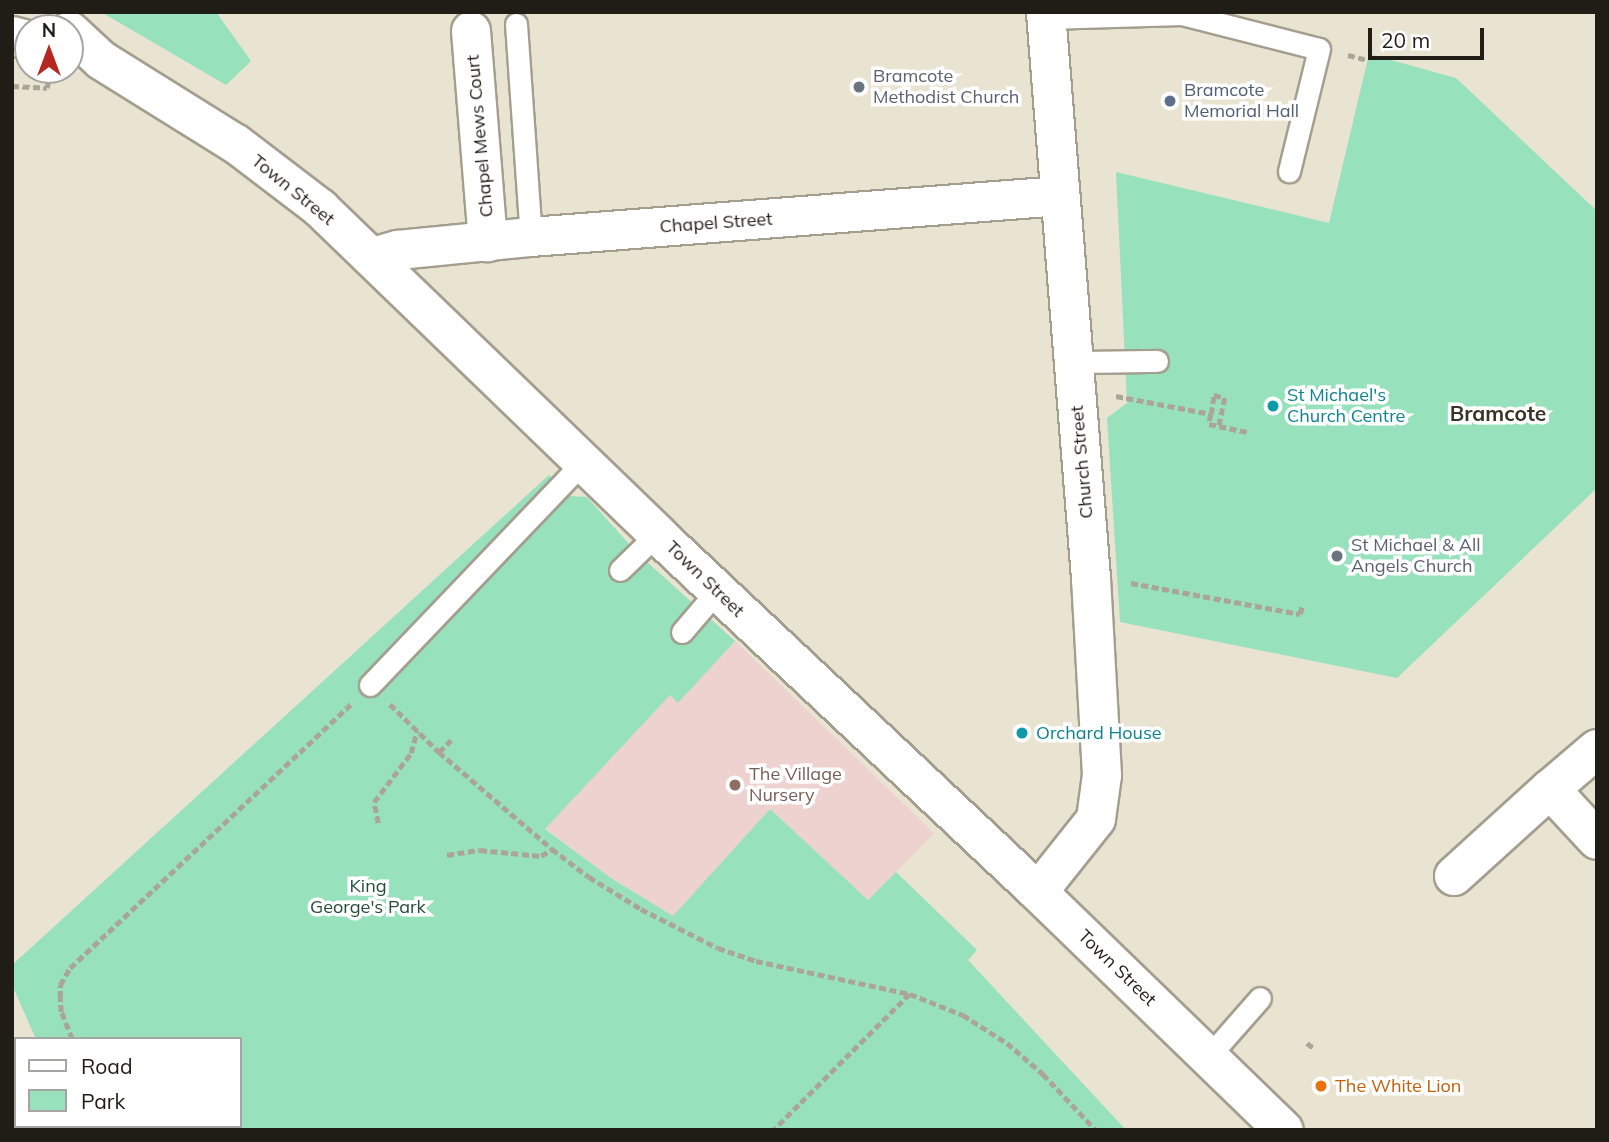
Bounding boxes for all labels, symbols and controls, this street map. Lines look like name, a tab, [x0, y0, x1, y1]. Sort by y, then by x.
north arrow	[14, 14, 84, 84]
scale bar	[1371, 14, 1486, 58]
text: N	[42, 18, 56, 42]
text: 20 m	[1381, 27, 1430, 53]
street label: Chapel Mews Court	[462, 54, 498, 218]
place label: Bramcote Methodist Church	[873, 66, 1019, 108]
marker: Bramcote Methodist Church	[851, 79, 867, 95]
place label: Bramcote Memorial Hall	[1184, 80, 1299, 122]
marker: Bramcote Memorial Hall	[1162, 93, 1178, 109]
street label: Town Street	[247, 150, 339, 230]
street label: Chapel Street	[659, 208, 773, 238]
place label: St Michael's Church Centre	[1287, 385, 1405, 428]
marker: St Michael's Church Centre	[1265, 398, 1281, 414]
district label: Bramcote	[1450, 400, 1546, 426]
street label: Church Street	[1066, 404, 1098, 520]
place label: St Michael & All Angels Church	[1351, 535, 1481, 578]
street label: Town Street	[661, 536, 749, 622]
marker: St Michael & All Angels Church	[1329, 548, 1345, 564]
place label: Orchard House	[1036, 722, 1162, 744]
marker: Orchard House	[1014, 725, 1030, 741]
place label: The Village Nursery	[749, 764, 842, 806]
marker: The Village Nursery	[727, 777, 743, 793]
park label: King George's Park	[310, 876, 426, 918]
street label: Town Street	[1073, 925, 1161, 1011]
legend	[14, 1037, 242, 1128]
text: Road	[81, 1053, 132, 1079]
place label: The White Lion	[1335, 1075, 1461, 1097]
marker: The White Lion	[1313, 1078, 1329, 1094]
text: Park	[81, 1088, 125, 1114]

